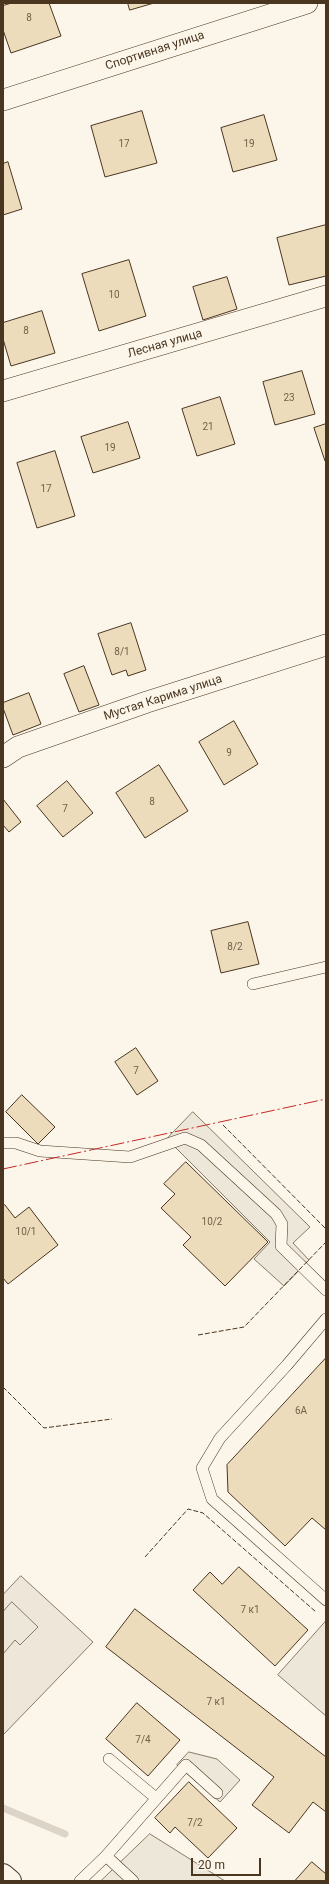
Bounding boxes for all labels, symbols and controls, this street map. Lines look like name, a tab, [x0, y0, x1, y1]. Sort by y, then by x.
house number: 8	[26, 12, 32, 24]
street label: Спортивная улица	[104, 28, 206, 74]
house number: 17	[118, 138, 130, 150]
house number: 19	[243, 138, 255, 150]
house number: 10	[108, 289, 120, 301]
house number: 8	[23, 325, 29, 337]
street label: Лесная улица	[126, 326, 204, 362]
house number: 23	[283, 392, 295, 404]
house number: 21	[202, 421, 214, 433]
house number: 19	[104, 442, 116, 454]
house number: 17	[40, 483, 52, 495]
house number: 8/1	[114, 646, 130, 658]
street label: Мустая Карима улица	[102, 672, 224, 724]
house number: 9	[226, 747, 232, 759]
house number: 8	[149, 796, 155, 808]
house number: 7	[62, 803, 68, 815]
house number: 8/2	[227, 941, 243, 953]
house number: 7	[133, 1065, 139, 1077]
house number: 10/2	[202, 1216, 222, 1228]
house number: 10/1	[16, 1226, 36, 1238]
house number: 6А	[295, 1405, 307, 1417]
house number: 7 к1	[240, 1604, 260, 1616]
house number: 7 к1	[206, 1696, 226, 1708]
house number: 7/4	[135, 1734, 151, 1746]
house number: 7/2	[187, 1817, 203, 1829]
scale bar	[193, 1850, 263, 1876]
text: 20 m	[198, 1858, 225, 1872]

